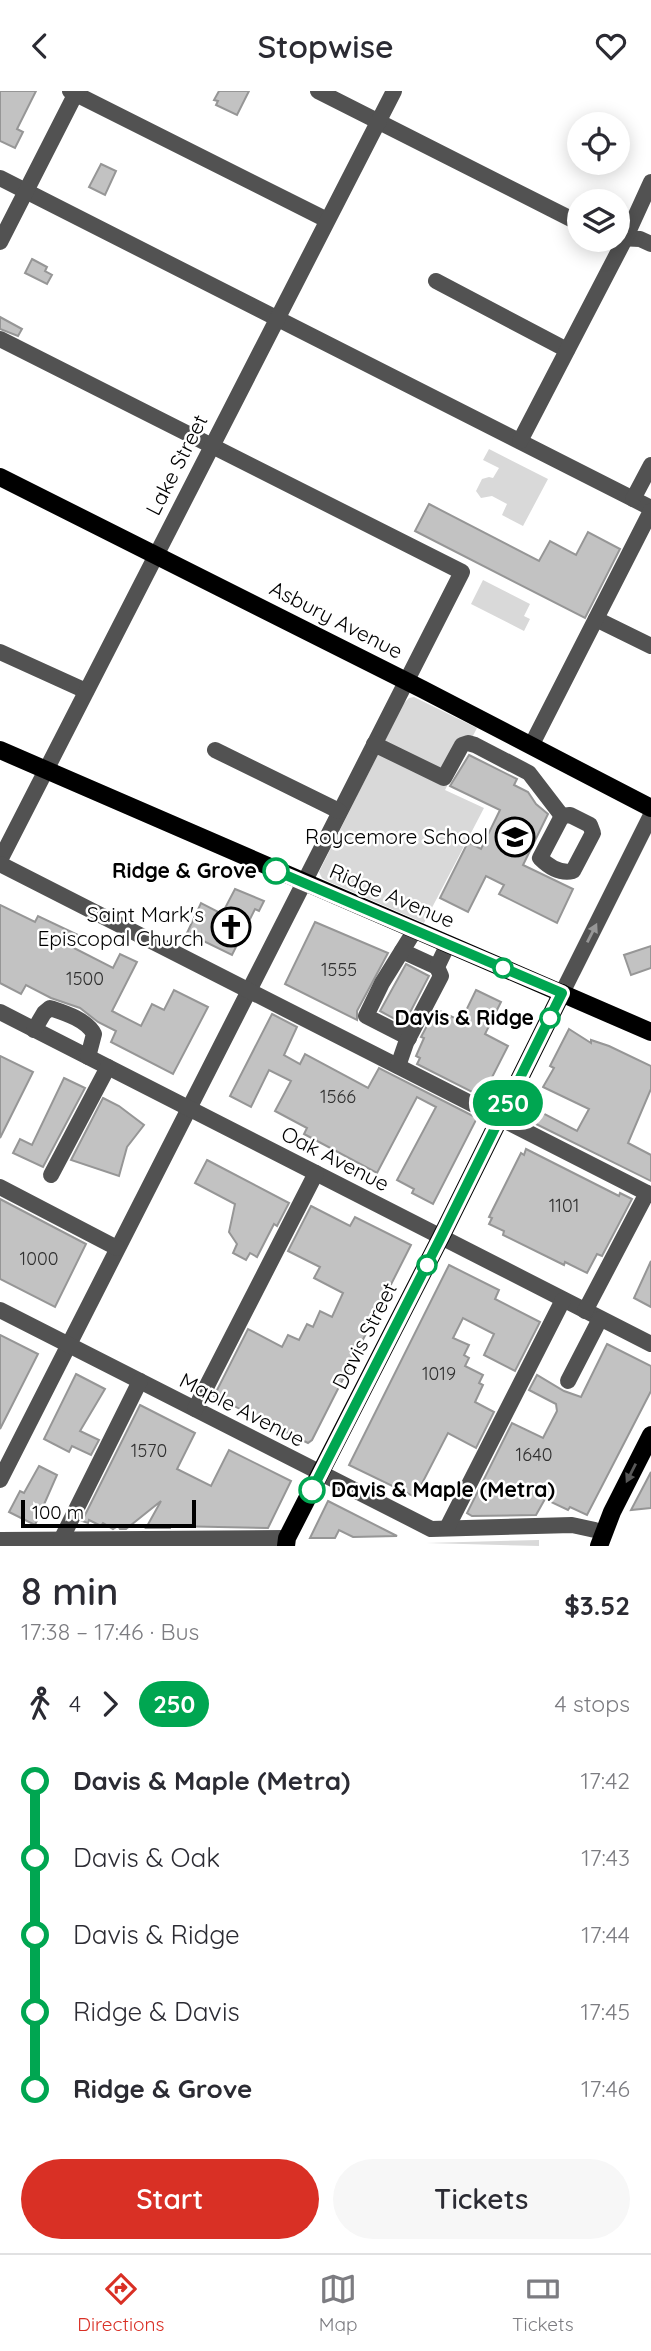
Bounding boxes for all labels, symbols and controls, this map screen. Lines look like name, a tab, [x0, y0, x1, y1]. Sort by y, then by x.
text: Stopwise	[257, 26, 394, 66]
icon: back	[21, 27, 59, 65]
icon: heart	[592, 27, 630, 65]
map controls	[567, 112, 630, 252]
button: locate	[567, 112, 630, 175]
button: layers	[567, 189, 630, 252]
street label: Lake Street	[140, 410, 213, 519]
street label: Asbury Avenue	[266, 574, 407, 664]
school or university icon: Roycemore School	[494, 816, 536, 858]
place label: Roycemore School	[305, 823, 488, 849]
place label: Ridge & Grove	[112, 857, 257, 883]
street label: Ridge Avenue	[326, 857, 459, 933]
marker: Ridge & Grove	[263, 858, 289, 884]
place label: Saint Mark's Episcopal Church	[37, 901, 204, 951]
church icon: Saint Mark's Episcopal Church	[210, 906, 252, 948]
one-way arrow	[587, 923, 598, 943]
house number: 1555	[321, 958, 357, 981]
unlabelled marker	[493, 958, 513, 978]
house number: 1500	[66, 967, 104, 990]
place label: Davis & Ridge	[395, 1004, 534, 1030]
marker: Davis & Ridge	[540, 1008, 560, 1028]
line badge: 250	[468, 1080, 548, 1126]
house number: 1566	[320, 1085, 356, 1108]
text: 250	[487, 1088, 529, 1118]
street label: Oak Avenue	[277, 1120, 394, 1196]
house number: 1101	[549, 1194, 579, 1217]
house number: 1000	[20, 1247, 58, 1270]
unlabelled marker	[417, 1255, 437, 1275]
street label: Davis Street	[326, 1278, 402, 1393]
house number: 1019	[422, 1362, 456, 1385]
street label: Maple Avenue	[176, 1366, 309, 1452]
house number: 1570	[131, 1439, 167, 1462]
house number: 1640	[516, 1443, 552, 1466]
one-way arrow	[626, 1464, 638, 1484]
place label: Davis & Maple (Metra)	[331, 1476, 555, 1502]
marker: Davis & Maple (Metra)	[299, 1477, 325, 1503]
scale bar	[21, 1497, 196, 1529]
text: 100 m	[32, 1500, 84, 1524]
text: 8 min	[21, 1567, 118, 1615]
text: $3.52	[564, 1589, 630, 1622]
text: 17:38 – 17:46 · Bus	[21, 1617, 199, 1646]
icon: walk	[21, 1685, 59, 1723]
icon: forward	[91, 1685, 129, 1723]
text: 4	[69, 1689, 81, 1718]
text: 250	[153, 1689, 195, 1719]
text: 4 stops	[555, 1689, 630, 1718]
text: Davis & Maple (Metra)	[73, 1764, 350, 1797]
text: 17:42	[581, 1766, 630, 1795]
text: Davis & Oak	[73, 1841, 220, 1874]
text: 17:43	[581, 1843, 630, 1872]
text: Davis & Ridge	[73, 1918, 240, 1951]
text: 17:44	[581, 1920, 630, 1949]
text: Ridge & Davis	[73, 1995, 240, 2028]
text: 17:45	[581, 1997, 630, 2026]
text: Ridge & Grove	[73, 2072, 252, 2105]
text: 17:46	[581, 2074, 630, 2103]
button: Start	[21, 2159, 319, 2239]
button: Tickets	[333, 2159, 630, 2239]
tab: Directions	[77, 2270, 164, 2336]
tab: Map	[319, 2270, 358, 2336]
tab: Tickets	[512, 2270, 574, 2336]

